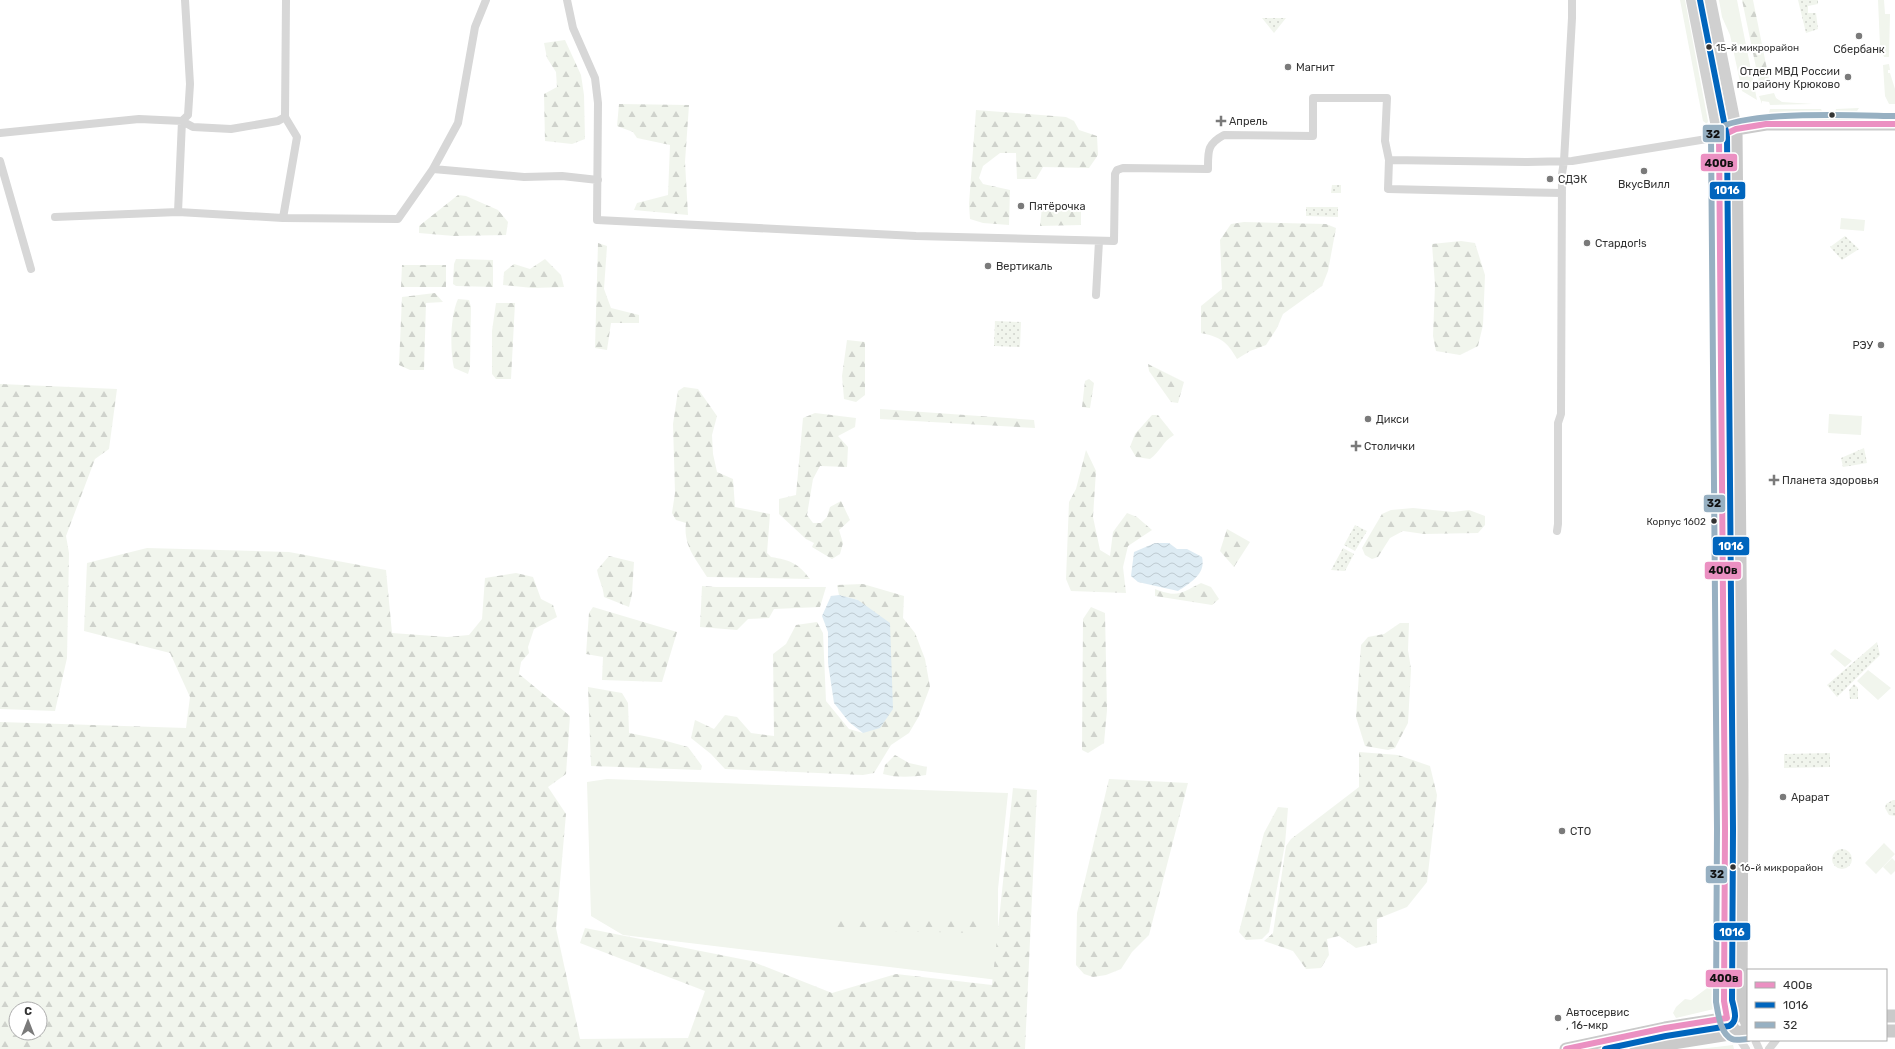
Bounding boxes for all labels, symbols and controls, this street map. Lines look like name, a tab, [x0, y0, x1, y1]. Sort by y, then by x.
marker: Сбербанк	[1854, 31, 1864, 41]
marker: 15-й микрорайон	[1704, 42, 1714, 52]
place label: 15-й микрорайон	[1716, 42, 1799, 54]
place label: Сбербанк	[1833, 43, 1885, 56]
place label: Магнит	[1296, 61, 1335, 74]
marker: Магнит	[1283, 62, 1293, 72]
place label: Отдел МВД России по району Крюково	[1737, 65, 1840, 91]
marker: Отдел МВД России по району Крюково	[1843, 72, 1853, 82]
unlabelled marker	[1827, 110, 1837, 120]
place label: Апрель	[1229, 115, 1268, 128]
marker: Апрель	[1216, 116, 1226, 126]
line badge: 32	[1702, 124, 1725, 143]
text: 32	[1706, 128, 1720, 141]
line badge: 400в	[1700, 153, 1738, 172]
text: 400в	[1704, 157, 1734, 170]
marker: ВкусВилл	[1639, 166, 1649, 176]
place label: СДЭК	[1558, 173, 1587, 186]
marker: СДЭК	[1545, 174, 1555, 184]
place label: ВкусВилл	[1618, 178, 1670, 191]
line badge: 1016	[1709, 181, 1746, 200]
text: 1016	[1714, 184, 1740, 197]
place label: Пятёрочка	[1029, 200, 1086, 213]
marker: Пятёрочка	[1016, 201, 1026, 211]
place label: Стардог!s	[1595, 237, 1647, 250]
marker: Стардог!s	[1582, 238, 1592, 248]
place label: Вертикаль	[996, 260, 1053, 273]
marker: Вертикаль	[983, 261, 993, 271]
place label: РЭУ	[1852, 339, 1874, 352]
marker: РЭУ	[1876, 340, 1886, 350]
place label: Дикси	[1376, 413, 1409, 426]
marker: Дикси	[1363, 414, 1373, 424]
place label: Столички	[1364, 440, 1415, 453]
marker: Столички	[1351, 441, 1361, 451]
place label: Планета здоровья	[1782, 474, 1879, 487]
marker: Планета здоровья	[1769, 475, 1779, 485]
line badge: 32	[1703, 494, 1726, 513]
text: 32	[1707, 497, 1721, 510]
place label: Корпус 1602	[1646, 516, 1706, 528]
marker: Корпус 1602	[1709, 516, 1719, 526]
line badge: 1016	[1712, 536, 1750, 556]
text: 1016	[1718, 540, 1744, 553]
line badge: 400в	[1704, 561, 1742, 580]
text: 400в	[1708, 564, 1738, 577]
place label: Арарат	[1791, 791, 1830, 804]
marker: Арарат	[1778, 792, 1788, 802]
place label: СТО	[1570, 825, 1591, 838]
marker: СТО	[1557, 826, 1567, 836]
marker: 16-й микрорайон	[1728, 862, 1738, 872]
place label: 16-й микрорайон	[1740, 862, 1823, 874]
line badge: 32	[1705, 865, 1728, 884]
text: 32	[1710, 868, 1724, 881]
line badge: 1016	[1713, 922, 1751, 941]
text: 1016	[1719, 926, 1745, 939]
line badge: 400в	[1705, 969, 1743, 988]
legend	[1747, 969, 1887, 1041]
text: 400в	[1709, 972, 1739, 985]
text: 400в	[1783, 978, 1813, 992]
text: 1016	[1783, 998, 1808, 1012]
north arrow	[8, 1001, 48, 1041]
text: С	[24, 1005, 32, 1018]
place label: Автосервис , 16-мкр	[1566, 1006, 1629, 1032]
marker: Автосервис , 16-мкр	[1553, 1013, 1563, 1023]
text: 32	[1783, 1018, 1797, 1032]

